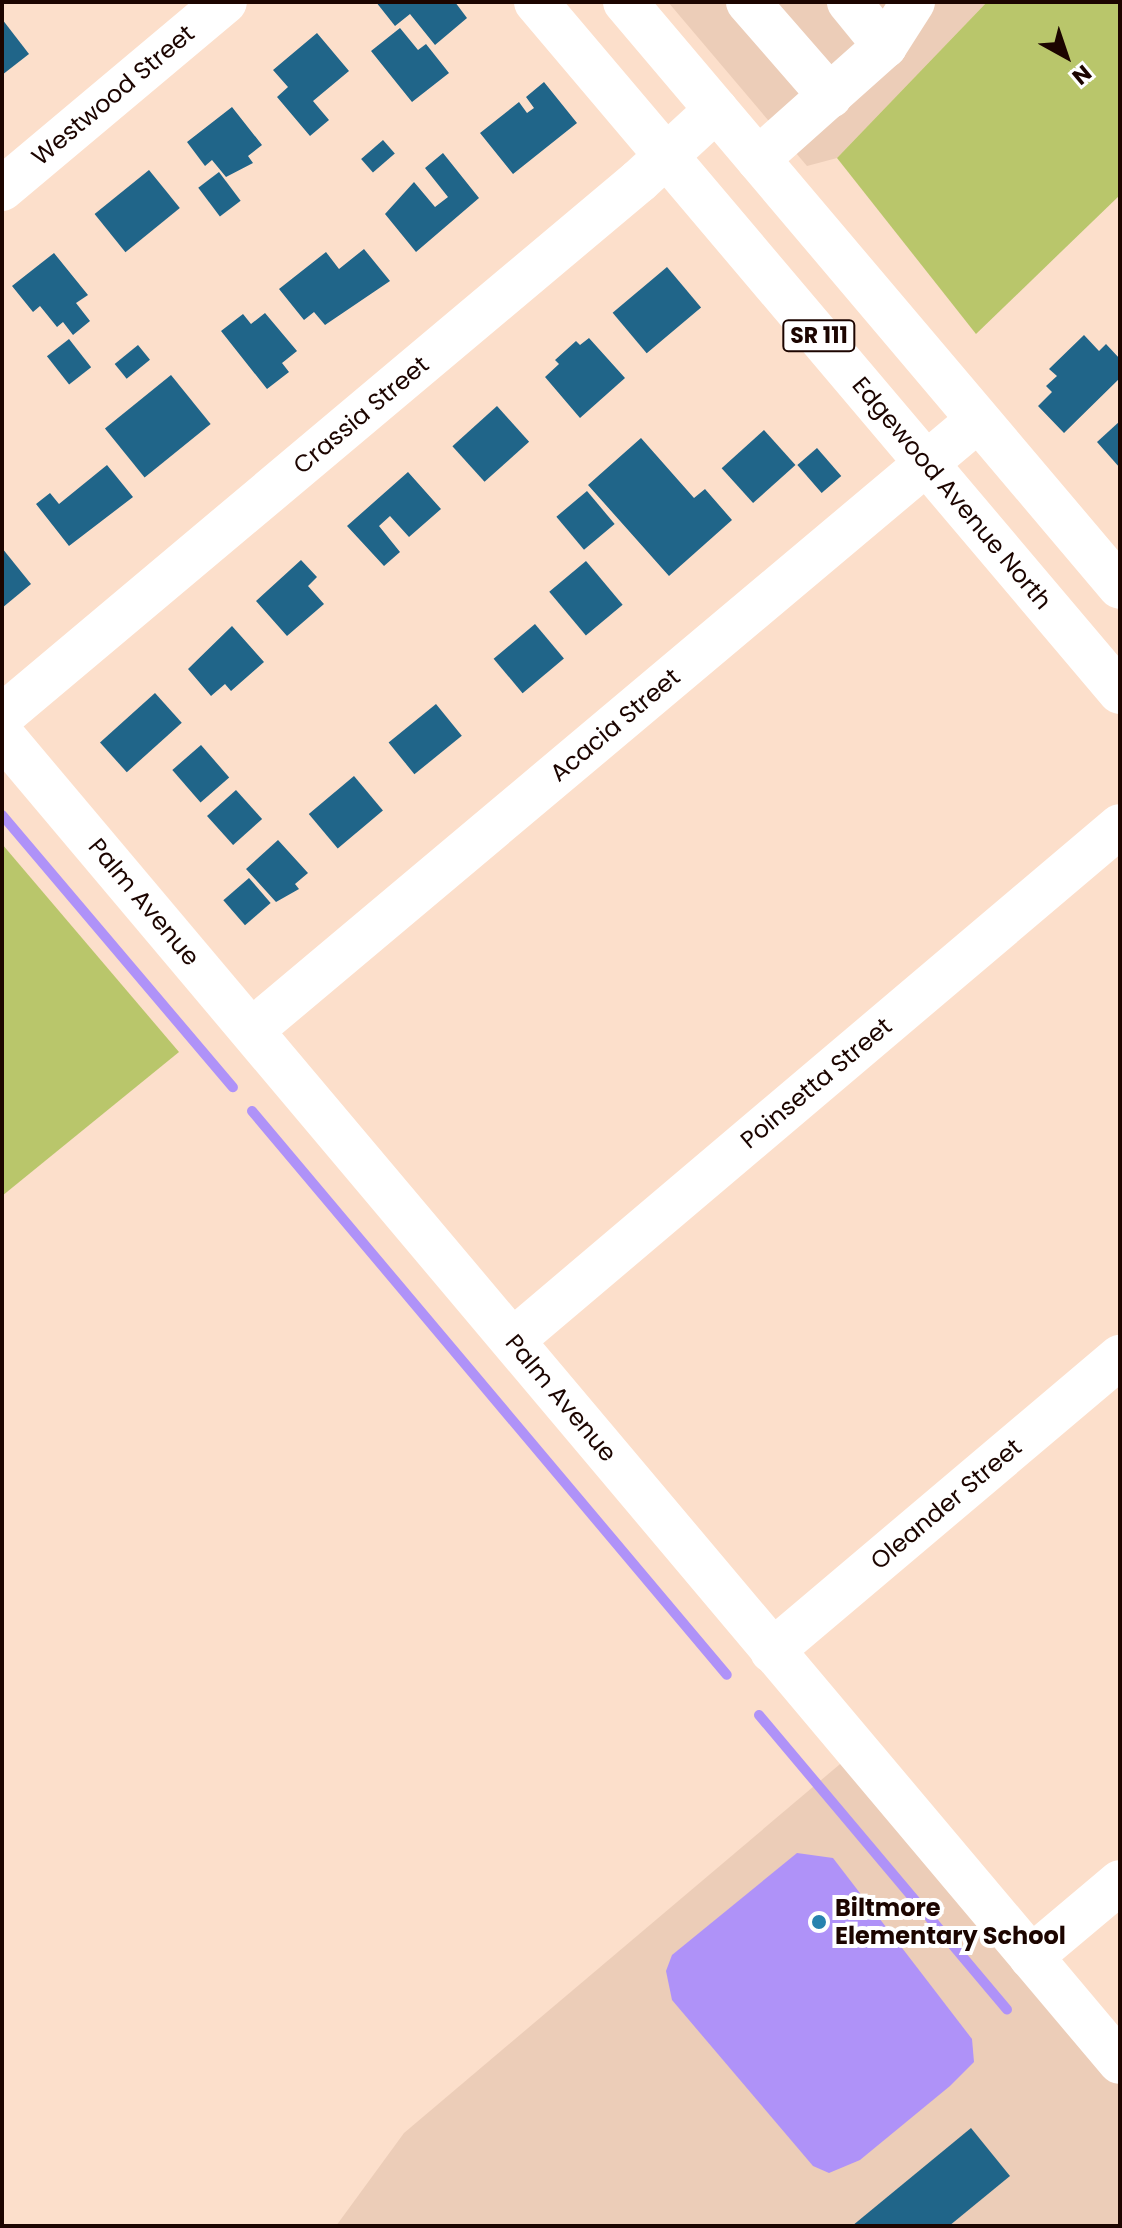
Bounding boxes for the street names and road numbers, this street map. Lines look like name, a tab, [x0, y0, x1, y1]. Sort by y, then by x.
street label: Westwood Street	[26, 19, 200, 171]
road number: SR 111	[781, 318, 857, 354]
street label: Crassia Street	[288, 350, 434, 480]
street label: Edgewood Avenue North	[846, 371, 1058, 615]
street label: Acacia Street	[544, 662, 686, 788]
street label: Palm Avenue	[82, 833, 206, 971]
street label: Poinsetta Street	[735, 1011, 897, 1155]
street label: Palm Avenue	[499, 1329, 623, 1467]
street label: Oleander Street	[865, 1433, 1027, 1575]

